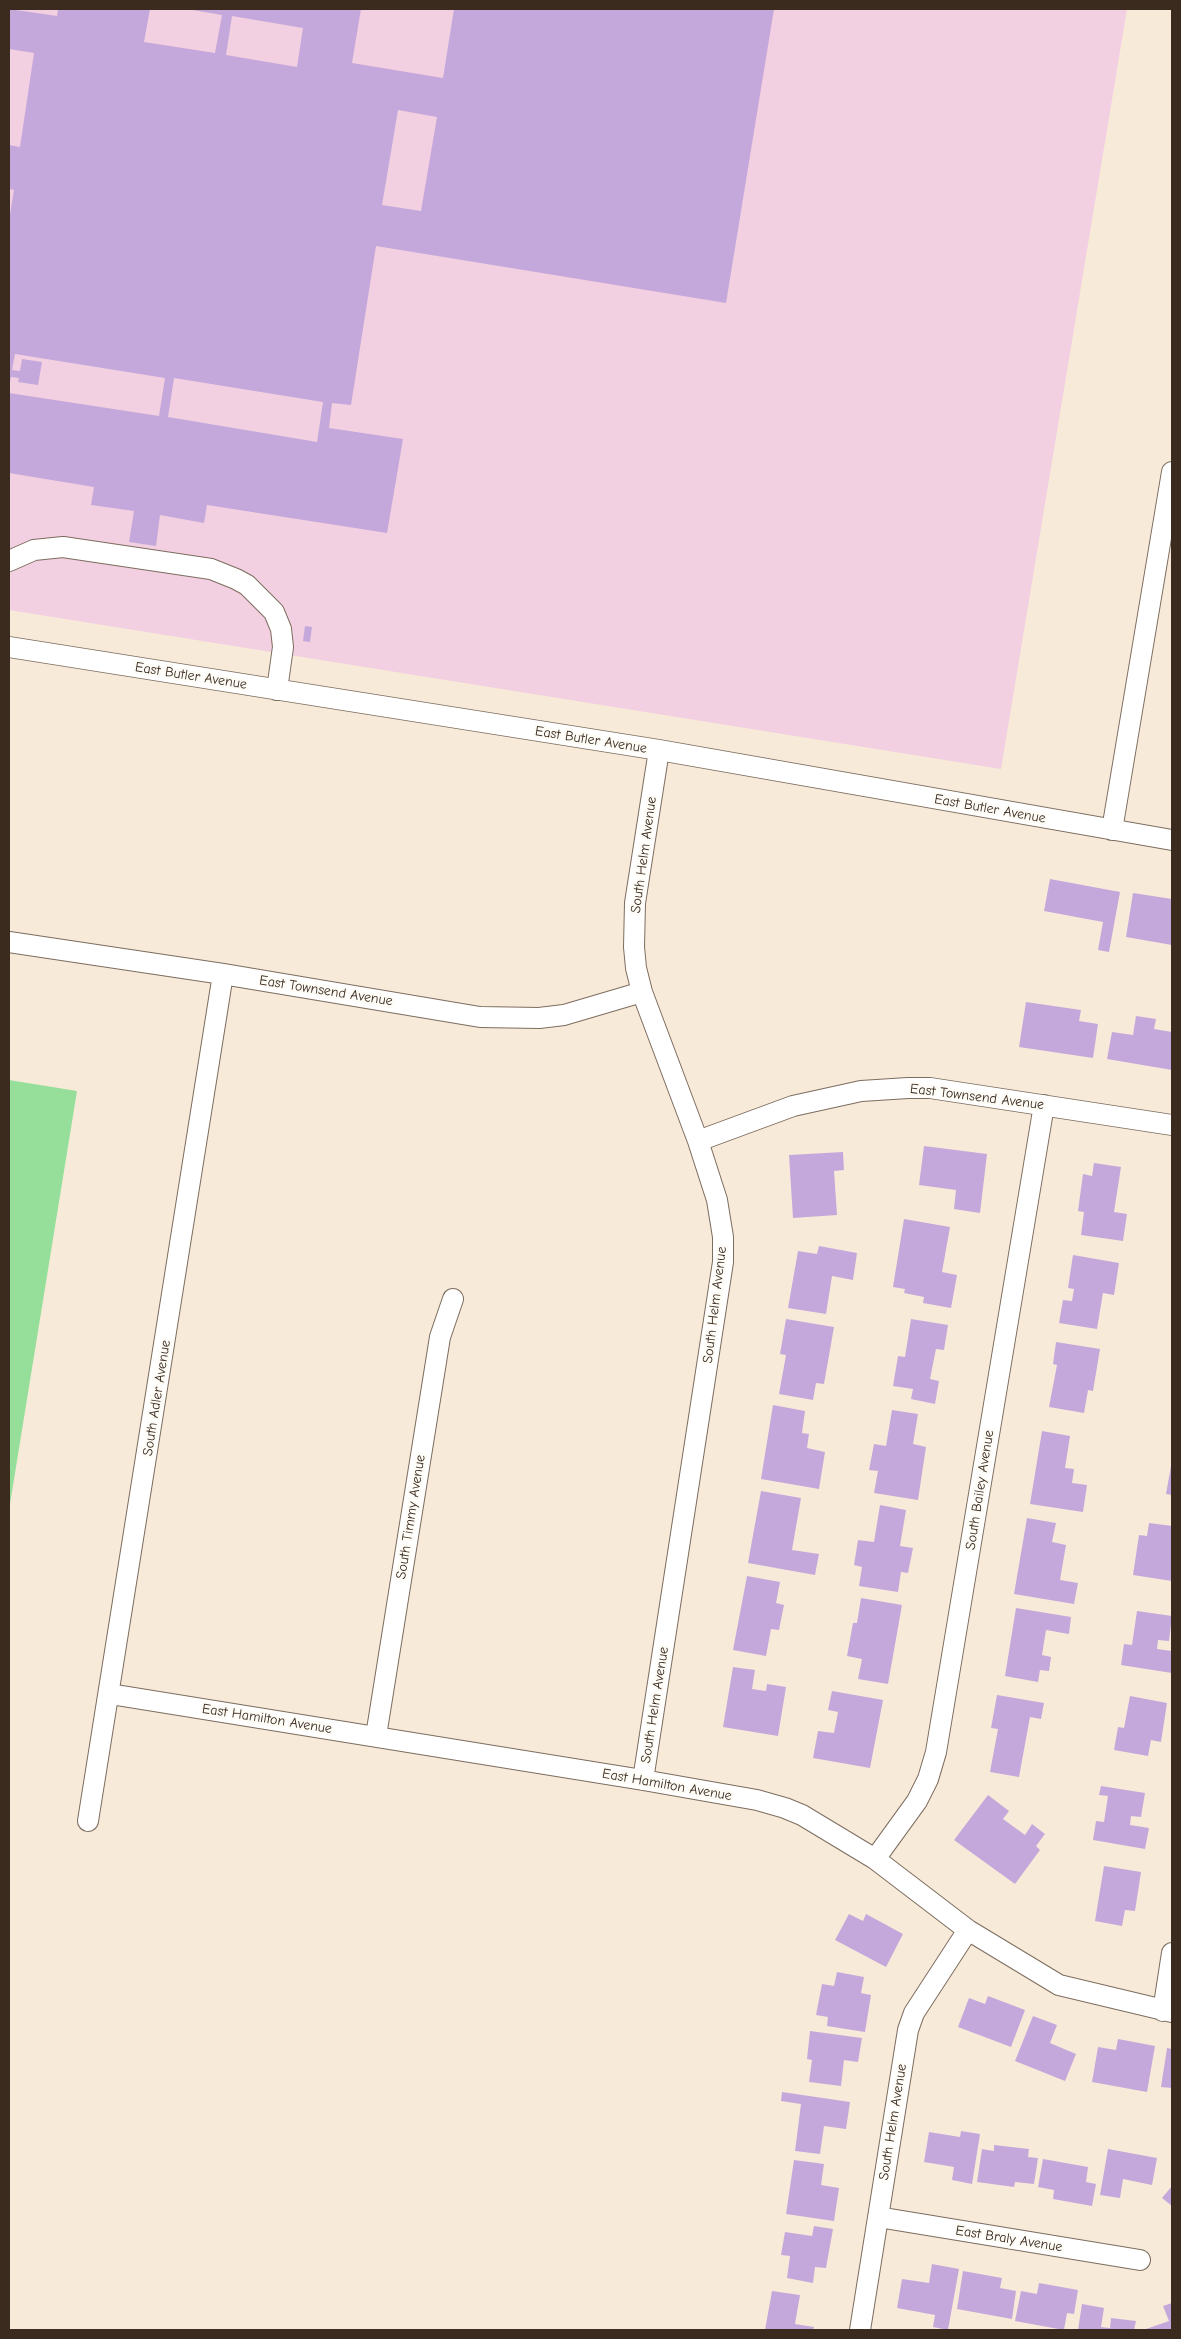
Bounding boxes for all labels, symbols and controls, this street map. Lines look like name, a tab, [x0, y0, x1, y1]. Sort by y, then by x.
street label: East Butler Avenue	[134, 659, 248, 693]
street label: East Butler Avenue	[534, 723, 648, 757]
street label: East Butler Avenue	[933, 791, 1047, 827]
street label: South Helm Avenue	[628, 796, 660, 914]
street label: East Townsend Avenue	[258, 972, 394, 1010]
street label: East Townsend Avenue	[909, 1080, 1045, 1114]
street label: South Helm Avenue	[699, 1246, 731, 1364]
street label: South Adler Avenue	[140, 1339, 174, 1457]
street label: South Bailey Avenue	[962, 1429, 998, 1551]
street label: South Timmy Avenue	[393, 1454, 429, 1580]
street label: South Helm Avenue	[638, 1646, 672, 1764]
street label: East Hamilton Avenue	[201, 1700, 333, 1738]
street label: East Hamilton Avenue	[601, 1765, 733, 1805]
street label: South Helm Avenue	[876, 2063, 910, 2181]
street label: East Braly Avenue	[954, 2222, 1064, 2256]

